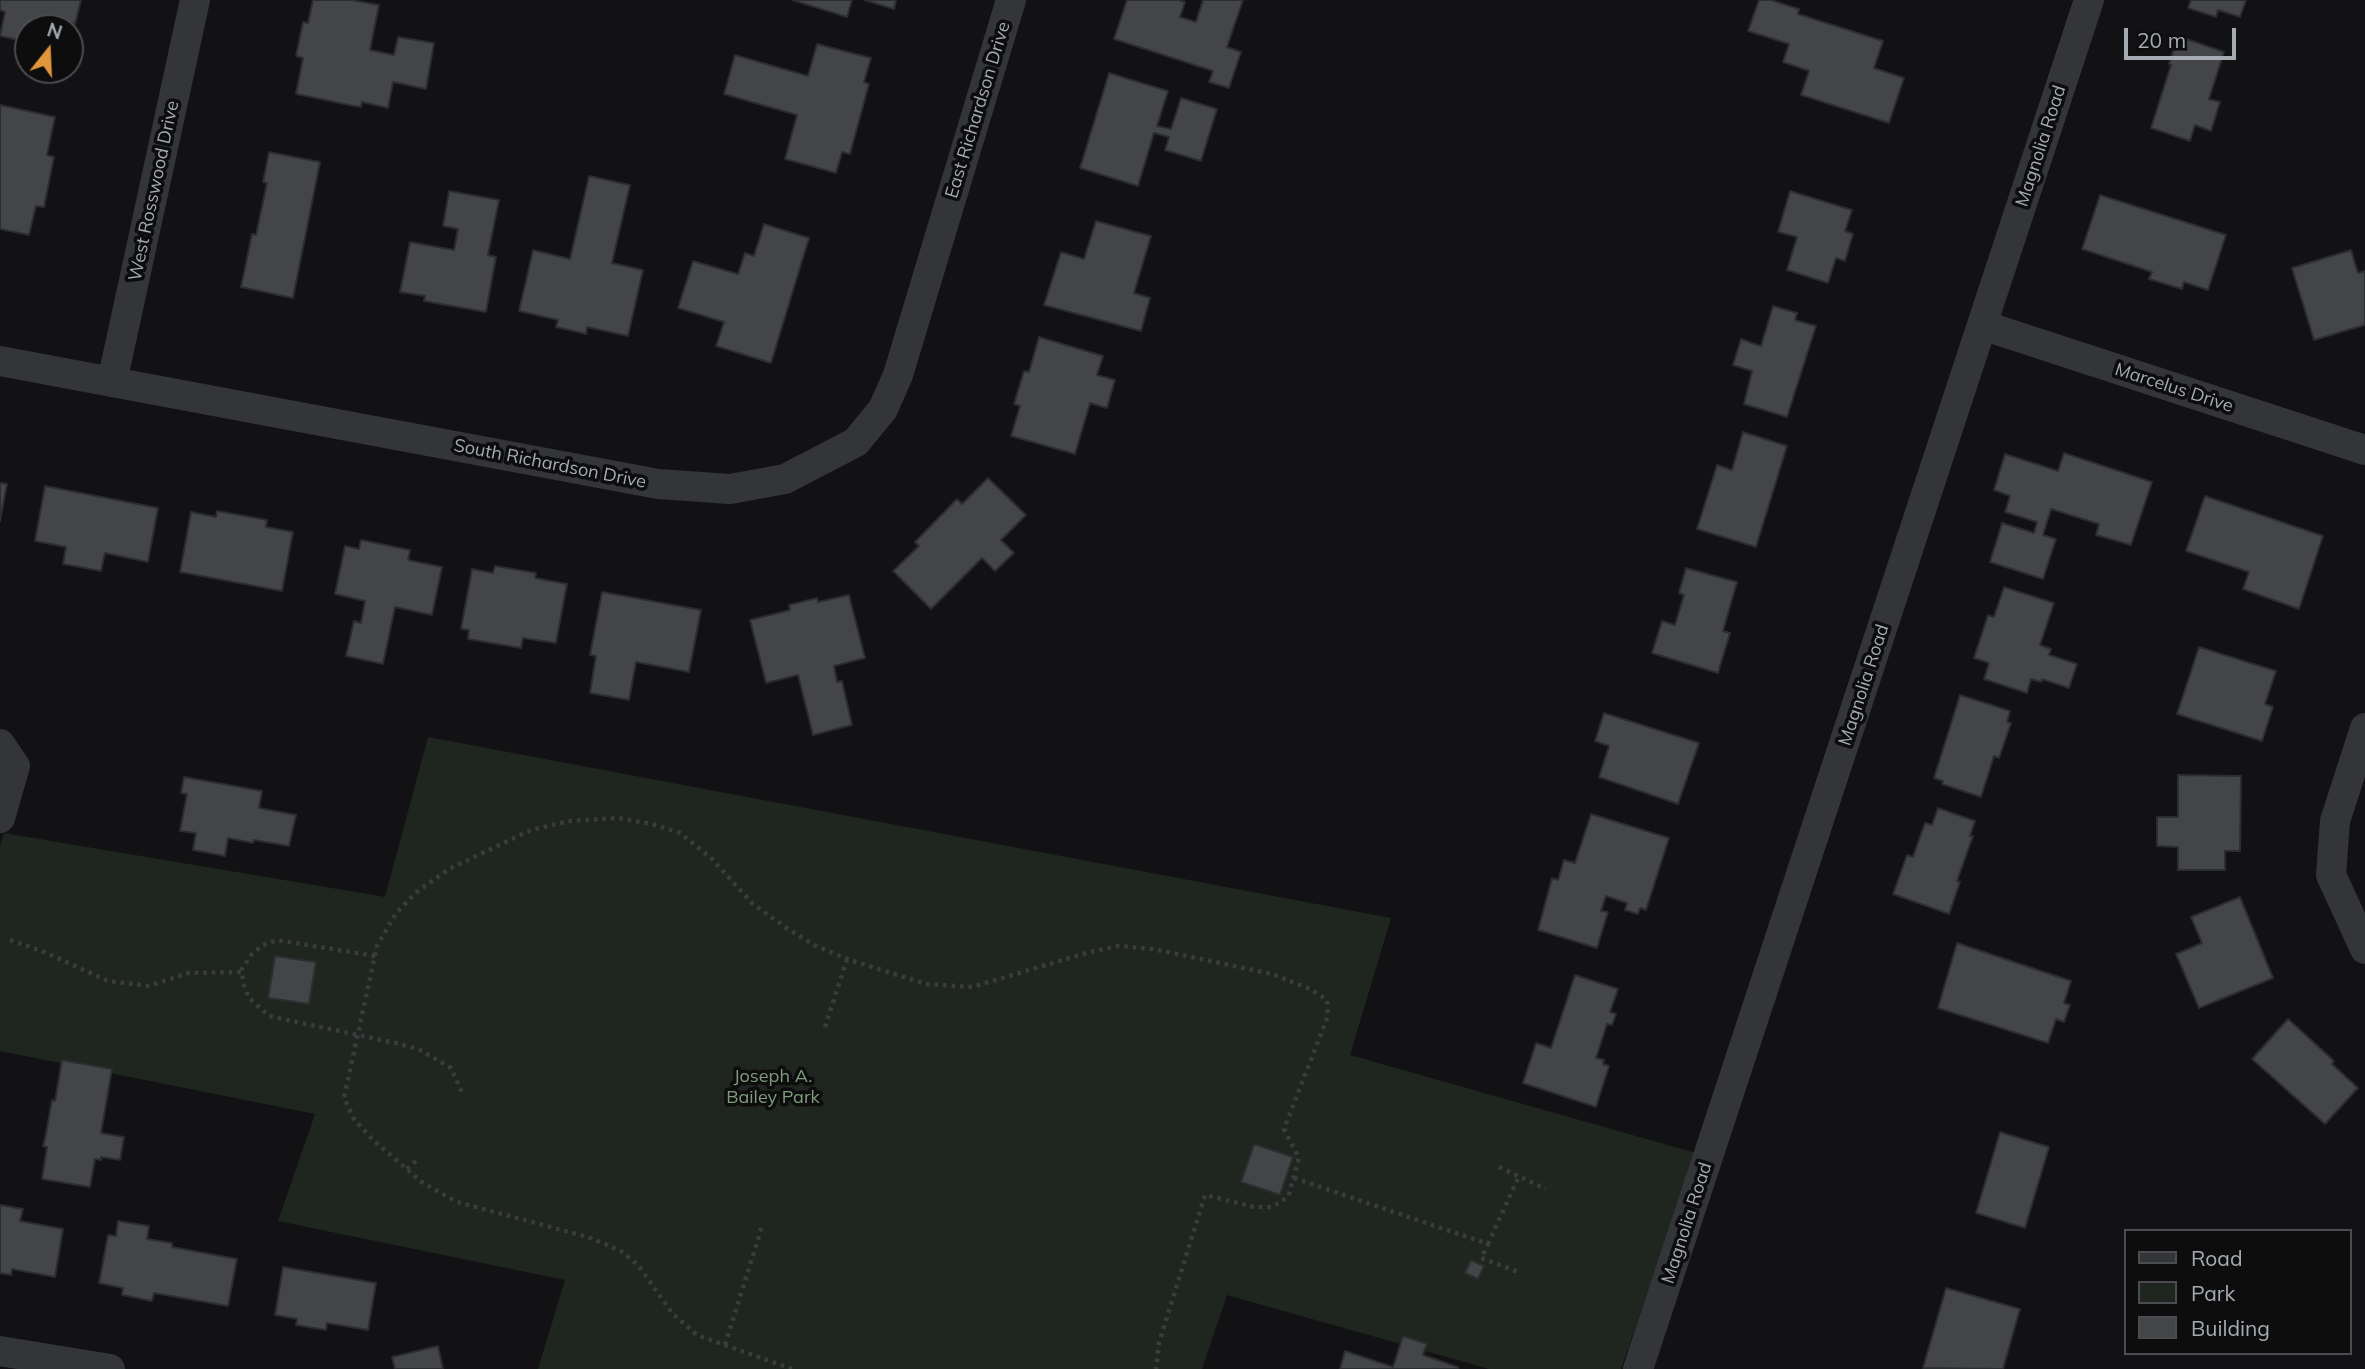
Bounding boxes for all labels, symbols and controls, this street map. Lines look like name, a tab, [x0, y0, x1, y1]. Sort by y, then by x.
north arrow	[14, 14, 84, 84]
scale bar	[2127, 14, 2239, 58]
text: N	[44, 17, 65, 45]
street label: East Richardson Drive	[941, 19, 1015, 201]
text: 20 m	[2137, 27, 2186, 53]
street label: Magnolia Road	[2011, 83, 2071, 209]
street label: West Rosswood Drive	[124, 99, 184, 283]
street label: Marcelus Drive	[2112, 359, 2236, 417]
street label: South Richardson Drive	[452, 435, 648, 493]
street label: Magnolia Road	[1834, 622, 1894, 748]
park label: Joseph A. Bailey Park	[726, 1066, 820, 1108]
street label: Magnolia Road	[1657, 1160, 1717, 1286]
legend	[2124, 1229, 2351, 1355]
text: Road	[2191, 1245, 2242, 1271]
text: Park	[2191, 1280, 2235, 1306]
text: Building	[2191, 1315, 2270, 1341]

